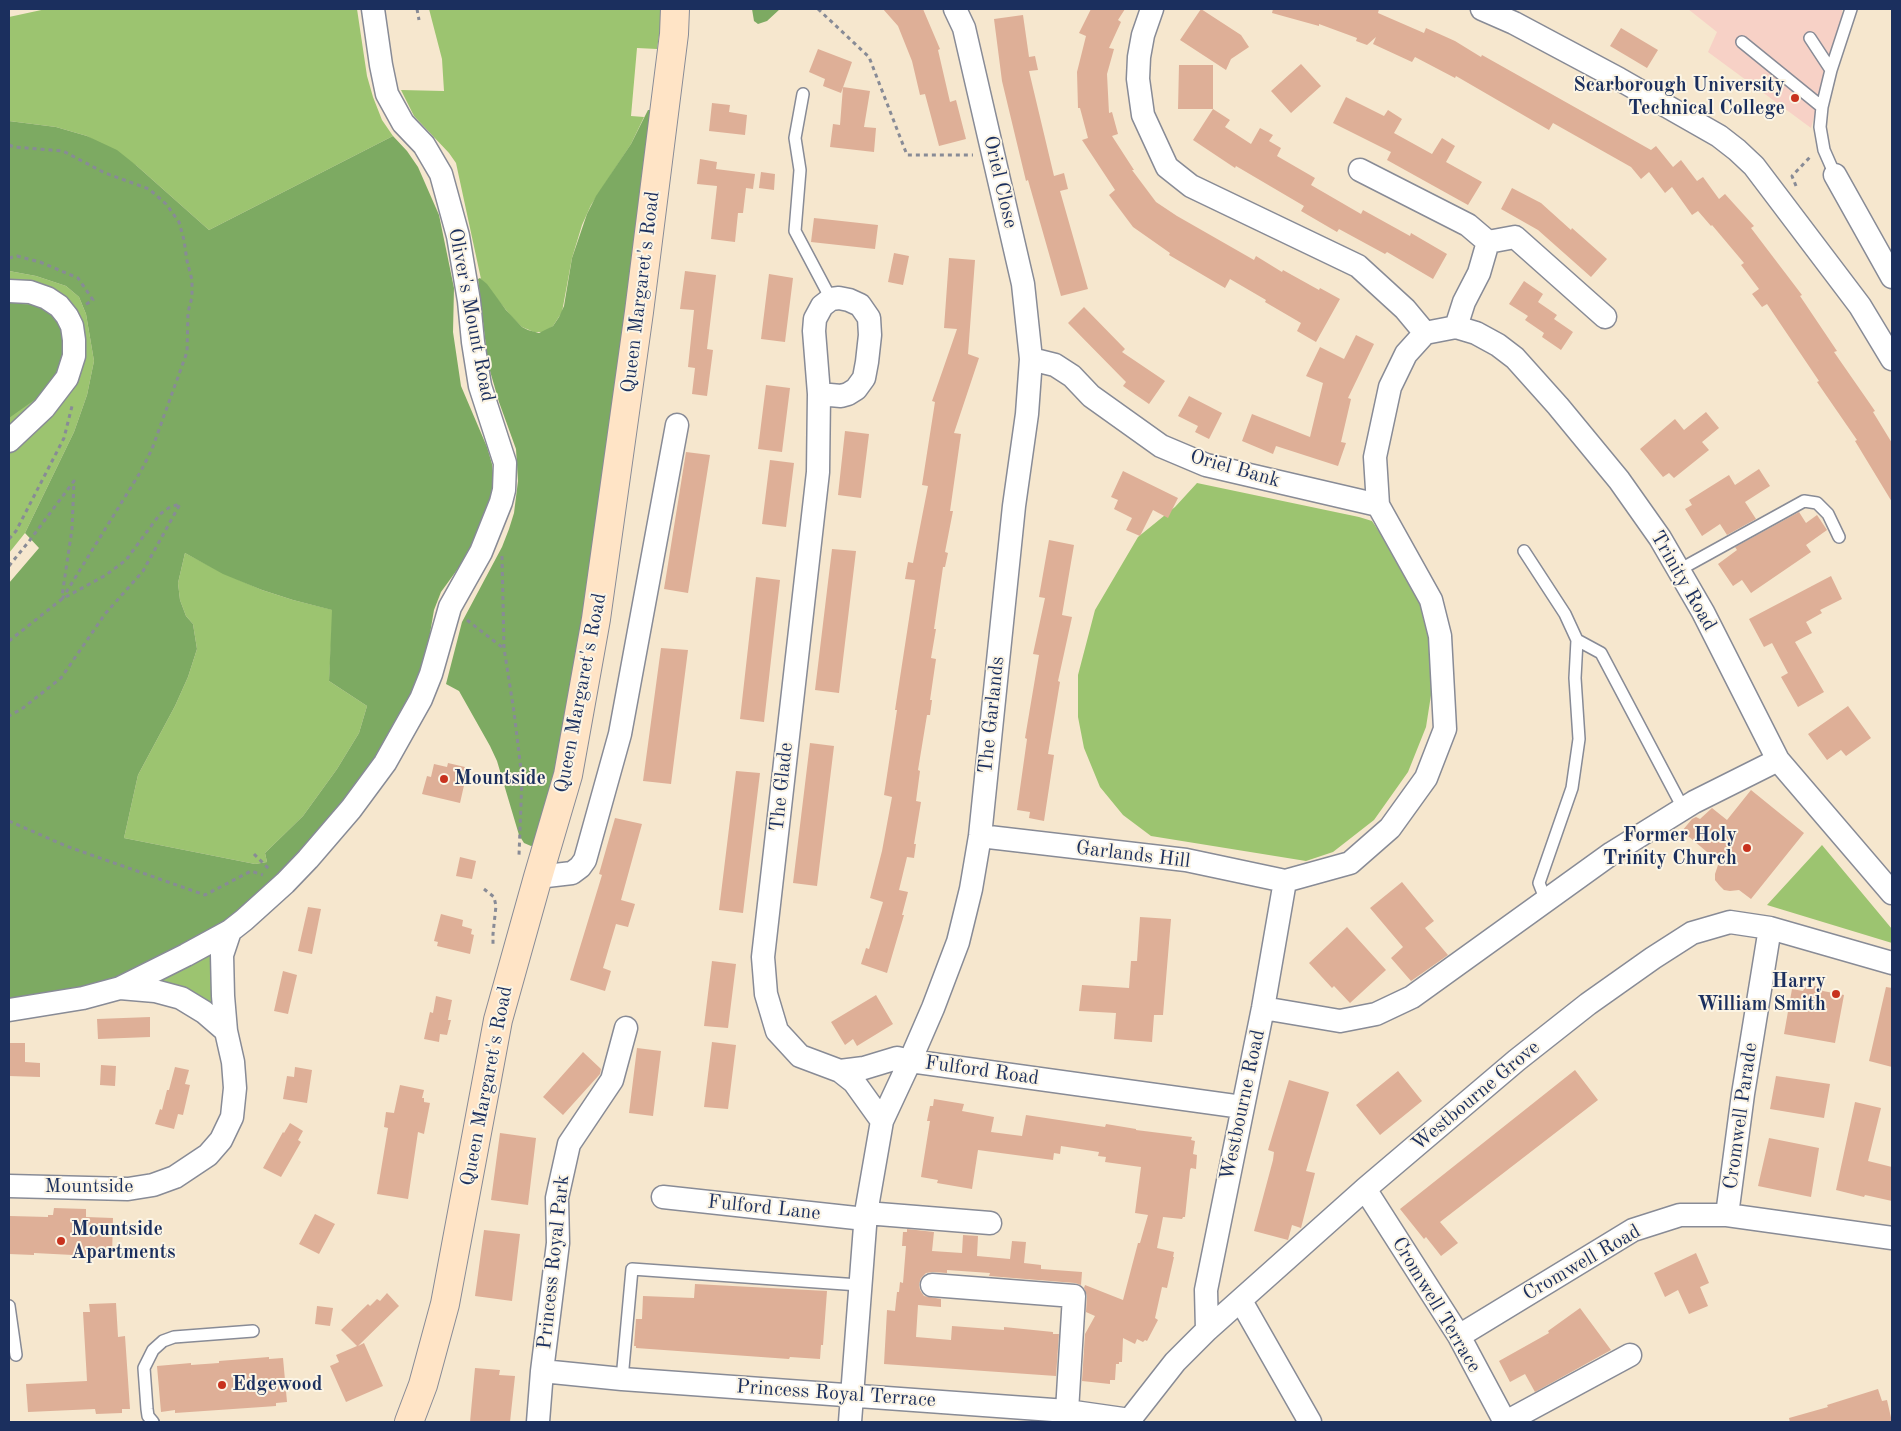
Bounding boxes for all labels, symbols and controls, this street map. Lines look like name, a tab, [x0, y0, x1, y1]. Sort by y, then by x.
place label: Scarborough University Technical College	[1573, 74, 1785, 121]
marker: Scarborough University Technical College	[1789, 92, 1801, 104]
street label: Oriel Close	[978, 133, 1022, 231]
street label: Queen Margaret's Road	[617, 190, 665, 394]
street label: Oliver's Mount Road	[442, 226, 500, 404]
street label: Oriel Bank	[1187, 445, 1283, 493]
street label: Trinity Road	[1645, 527, 1721, 635]
street label: Queen Margaret's Road	[550, 591, 612, 795]
street label: The Garlands	[974, 655, 1010, 775]
street label: The Glade	[765, 741, 799, 833]
place label: Mountside	[454, 767, 546, 791]
marker: Mountside	[438, 773, 450, 785]
place label: Former Holy Trinity Church	[1603, 824, 1737, 871]
street label: Garlands Hill	[1074, 836, 1192, 874]
marker: Former Holy Trinity Church	[1741, 842, 1753, 854]
place label: Harry William Smith	[1697, 970, 1826, 1017]
street label: Queen Margaret's Road	[456, 984, 518, 1188]
marker: Harry William Smith	[1830, 988, 1842, 1000]
street label: Westbourne Road	[1215, 1027, 1271, 1183]
street label: Westbourne Grove	[1407, 1036, 1545, 1156]
street label: Cromwell Parade	[1719, 1041, 1763, 1191]
street label: Fulford Road	[923, 1051, 1041, 1091]
street label: Princess Royal Park	[533, 1174, 575, 1350]
street label: Mountside	[45, 1175, 133, 1199]
street label: Fulford Lane	[706, 1190, 822, 1226]
place label: Mountside Apartments	[71, 1218, 176, 1265]
street label: Cromwell Road	[1519, 1220, 1645, 1306]
street label: Cromwell Terrace	[1386, 1233, 1486, 1377]
marker: Mountside Apartments	[55, 1235, 67, 1247]
place label: Edgewood	[232, 1373, 322, 1397]
street label: Princess Royal Terrace	[735, 1375, 937, 1413]
marker: Edgewood	[216, 1379, 228, 1391]

